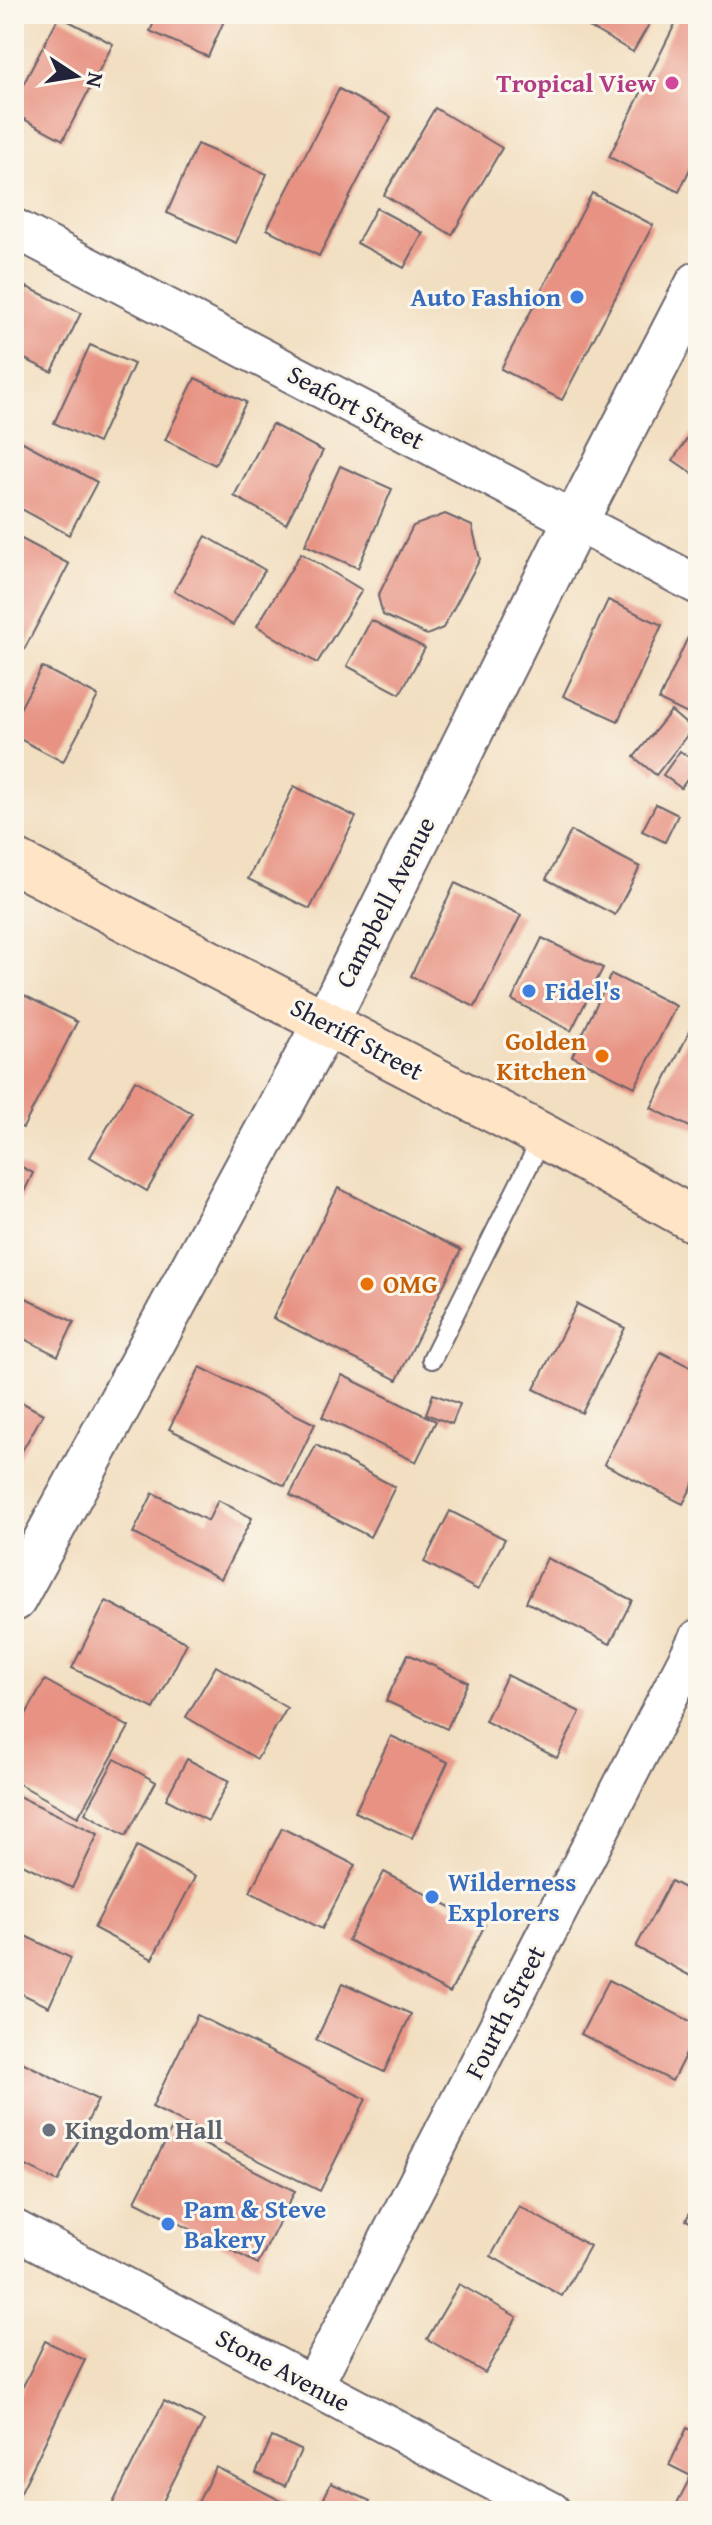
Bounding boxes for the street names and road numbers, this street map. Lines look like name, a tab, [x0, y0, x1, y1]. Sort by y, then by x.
street label: Seafort Street	[281, 354, 432, 459]
street label: Campbell Avenue	[325, 809, 445, 994]
street label: Sheriff Street	[284, 987, 431, 1090]
street label: Fourth Street	[454, 1938, 555, 2085]
street label: Stone Avenue	[209, 2318, 358, 2421]

